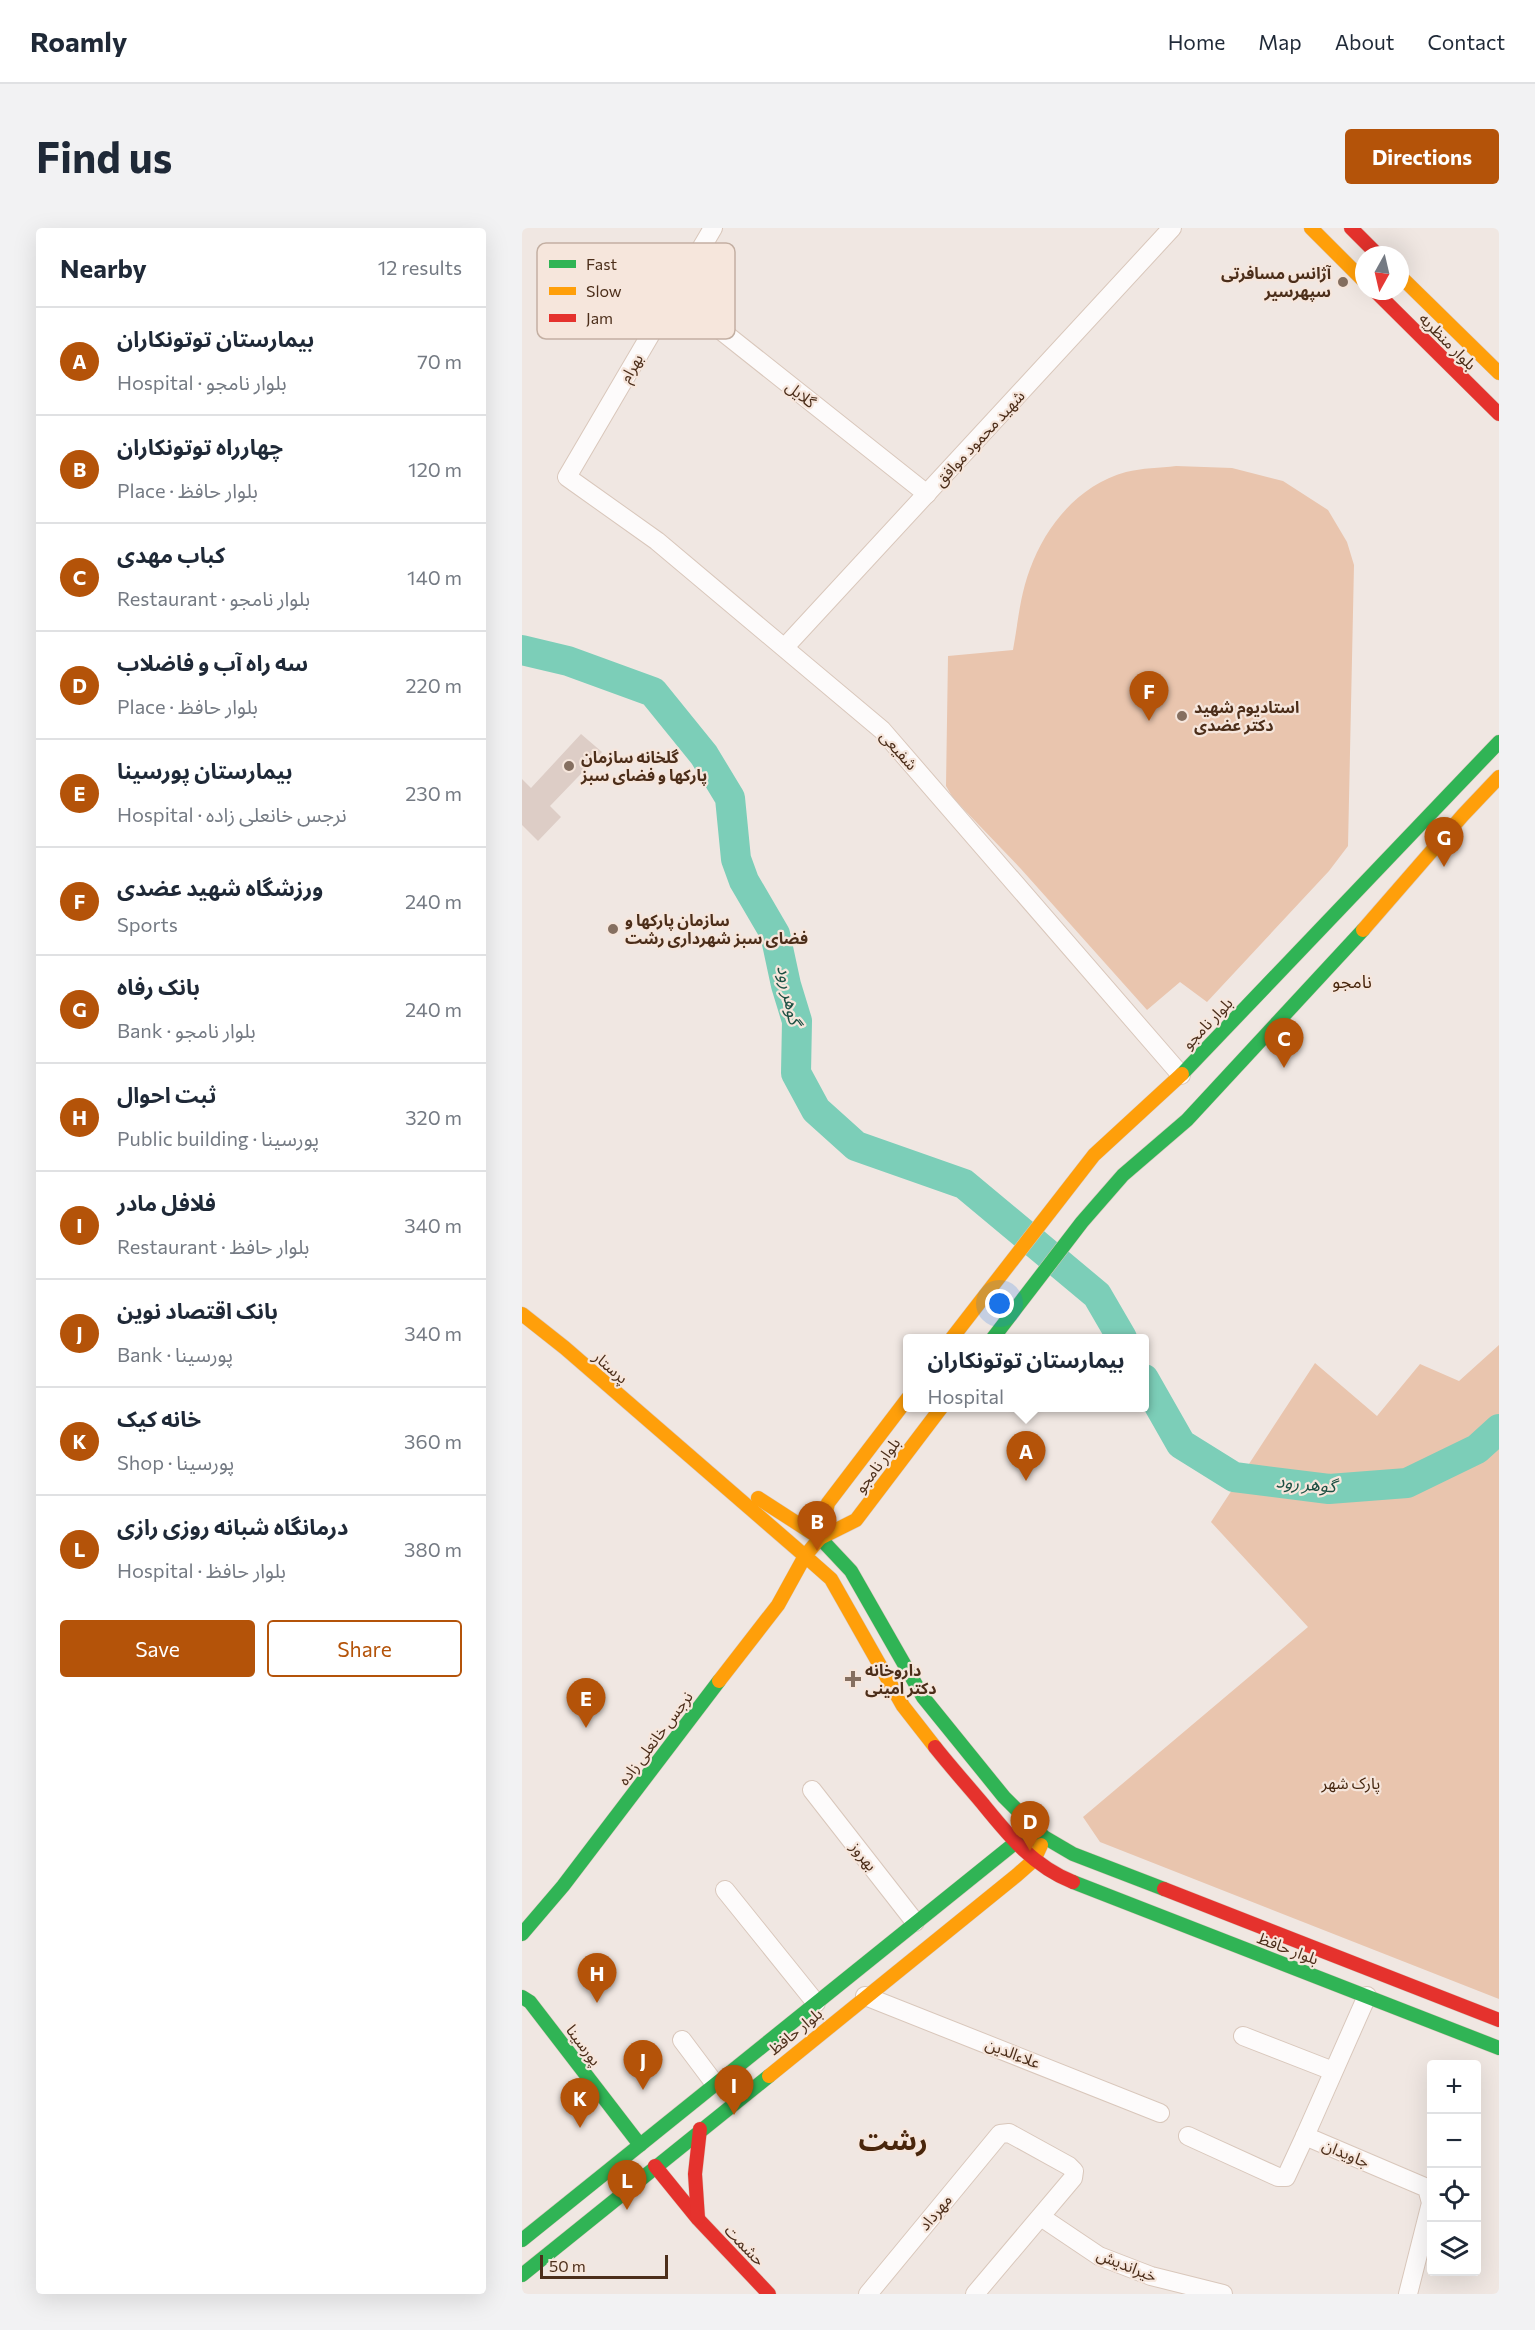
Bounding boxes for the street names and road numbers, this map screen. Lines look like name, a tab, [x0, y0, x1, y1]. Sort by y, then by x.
street label: بلوار منظریه	[1415, 308, 1481, 374]
street label: بهرام	[615, 350, 650, 387]
street label: گلایل	[782, 376, 820, 412]
street label: شهید محمود موافق	[929, 386, 1029, 491]
street label: شفیعی	[876, 726, 922, 774]
street label: بلوار نامجو	[1177, 993, 1237, 1053]
street label: پرستار	[588, 1346, 633, 1388]
street label: بلوار نامجو	[850, 1433, 904, 1497]
street label: نرجس خانعلی زاده	[613, 1687, 697, 1789]
street label: بهروز	[846, 1837, 882, 1875]
street label: بلوار حافظ	[1255, 1927, 1321, 1969]
street label: بلوار حافظ	[764, 2003, 826, 2059]
street label: پورسینا	[561, 2020, 606, 2070]
street label: علاءالدین	[983, 2033, 1043, 2073]
street label: جاویدان	[1319, 2134, 1373, 2172]
street label: مهرداد	[914, 2190, 956, 2234]
street label: حشمت	[721, 2220, 769, 2269]
street label: خیراندیش	[1094, 2244, 1160, 2286]

